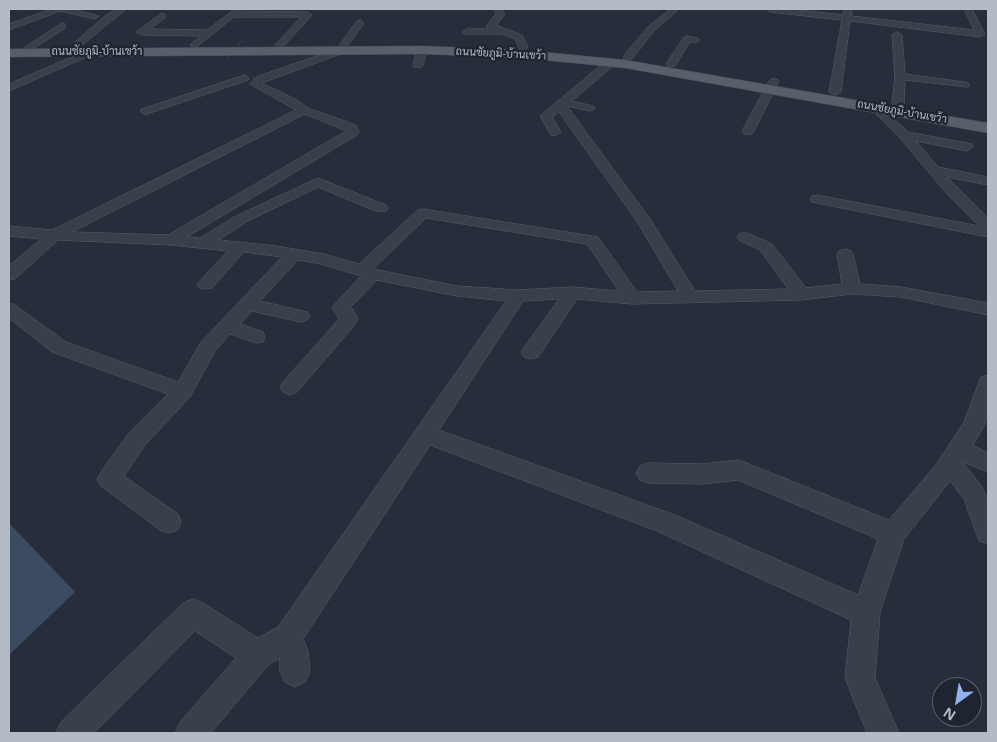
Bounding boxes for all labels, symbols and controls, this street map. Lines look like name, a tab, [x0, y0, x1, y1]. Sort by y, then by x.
street label: ถนนชัยภูมิ-บ้านเขว้า	[52, 45, 142, 59]
street label: ถนนชัยภูมิ-บ้านเขว้า	[455, 45, 547, 63]
street label: ถนนชัยภูมิ-บ้านเขว้า	[856, 98, 948, 126]
north arrow	[932, 677, 982, 727]
text: N	[939, 703, 959, 725]

